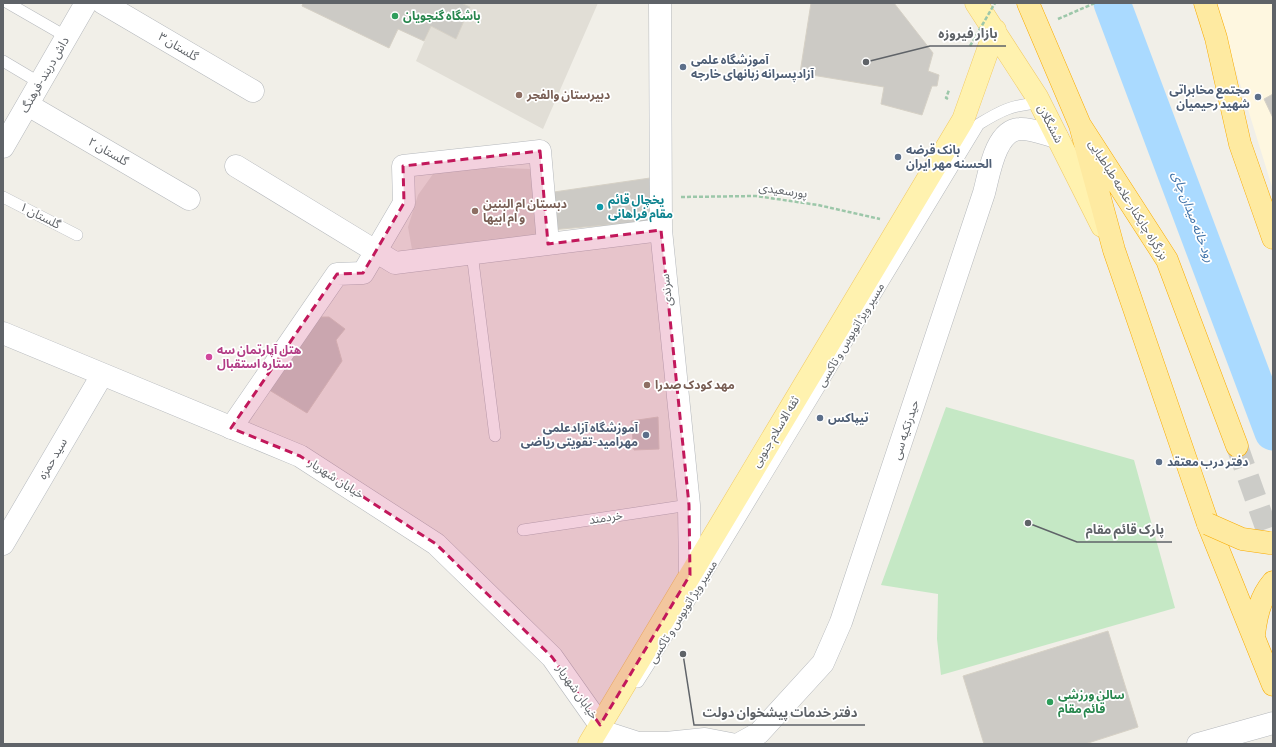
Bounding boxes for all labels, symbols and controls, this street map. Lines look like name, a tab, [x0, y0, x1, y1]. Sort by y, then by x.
place label: باشگاه گنجویان	[403, 9, 481, 24]
marker: باشگاه گنجویان	[390, 11, 400, 21]
callout: بازار فیروزه	[930, 21, 1006, 46]
text: بازار فیروزه	[938, 26, 998, 42]
street label: گلستان ۳	[155, 29, 202, 65]
street label: داش دربند-فرهنگ	[17, 34, 73, 116]
place label: آموزشگاه علمی آزادپسرانه زبانهای خارجه	[691, 53, 815, 82]
marker: آموزشگاه علمی آزادپسرانه زبانهای خارجه	[678, 62, 688, 72]
place label: مجتمع مخابراتی شهید رحیمیان	[1169, 83, 1250, 112]
place label: دبیرستان والفجر	[526, 88, 610, 103]
marker: دبیرستان والفجر	[514, 90, 524, 100]
marker: مجتمع مخابراتی شهید رحیمیان	[1253, 92, 1263, 102]
street label: ششگلان	[1034, 102, 1066, 146]
street label: گلستان ۲	[85, 135, 132, 170]
street label: بزرگراه چایکنار-علامه طباطبایی	[1085, 137, 1171, 263]
place label: بانک قرضه الحسنه مهر ایران	[906, 143, 992, 172]
marker: بانک قرضه الحسنه مهر ایران	[893, 152, 903, 162]
water label: رود خانه میدان چای	[1168, 169, 1218, 265]
street label: پورسعیدی	[758, 180, 808, 202]
place label: یخچال قائم مقام فراهانی	[608, 193, 673, 223]
place label: دبستان ام البنین و ام ابیها	[483, 197, 567, 227]
street label: گلستان ۱	[17, 199, 64, 233]
marker: یخچال قائم مقام فراهانی	[595, 202, 605, 212]
marker: دبستان ام البنین و ام ابیها	[470, 206, 480, 216]
street label: سرندی	[658, 273, 676, 307]
street label: مسیر ویژ اتوبوس و تاکسی	[814, 280, 888, 390]
place label: هتل آپارتمان سه ستاره استقبال	[217, 343, 302, 372]
marker: هتل آپارتمان سه ستاره استقبال	[204, 352, 214, 362]
place label: مهد کودک صدرا	[655, 378, 735, 393]
marker: مهد کودک صدرا	[642, 380, 652, 390]
street label: ثقه الاسلام جنوبی	[749, 393, 804, 471]
street label: حیدرتکیه سی	[889, 398, 923, 462]
place label: تیپاکس	[828, 411, 869, 426]
marker: تیپاکس	[815, 413, 825, 423]
place label: آموزشگاه آزادعلمی مهرامید-تقویتی ریاضی	[521, 421, 639, 450]
marker: آموزشگاه آزادعلمی مهرامید-تقویتی ریاضی	[641, 430, 651, 440]
street label: سید حمزه	[35, 436, 71, 482]
street label: خیابان شهریار	[305, 455, 367, 503]
place label: دفتر درب معتقد	[1167, 455, 1248, 470]
marker: دفتر درب معتقد	[1154, 457, 1164, 467]
street label: خردمند	[588, 508, 624, 528]
callout: پارک قائم مقام	[1077, 517, 1172, 542]
text: پارک قائم مقام	[1086, 522, 1164, 540]
street label: مسیر ویژ اتوبوس و تاکسی	[645, 558, 721, 666]
street label: خیابان شهریار	[552, 661, 601, 722]
place label: سالن ورزشی قائم مقام	[1058, 688, 1125, 718]
marker: سالن ورزشی قائم مقام	[1045, 697, 1055, 707]
callout: دفتر خدمات پیشخوان دولت	[694, 700, 865, 725]
text: دفتر خدمات پیشخوان دولت	[703, 705, 858, 721]

